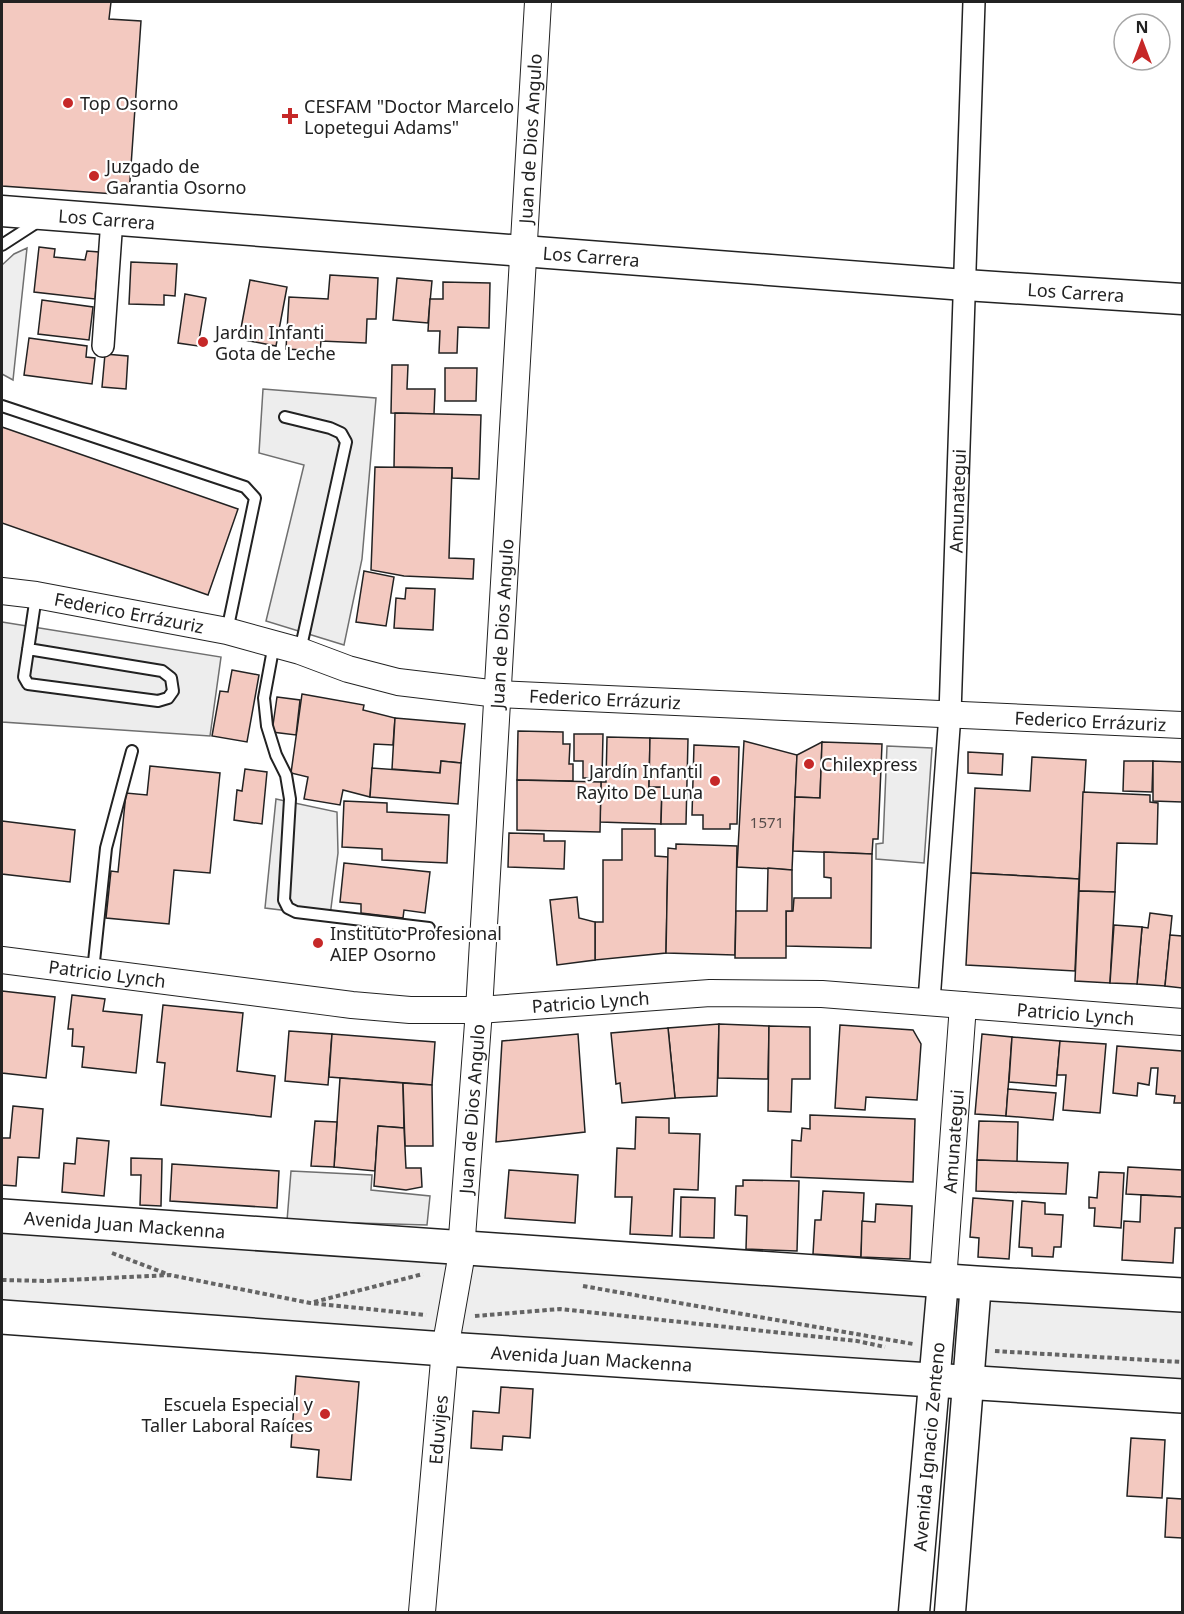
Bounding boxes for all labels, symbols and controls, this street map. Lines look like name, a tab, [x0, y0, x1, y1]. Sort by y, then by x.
north arrow	[1112, 12, 1172, 72]
text: N	[1135, 16, 1149, 38]
street label: Juan de Dios Angulo	[513, 53, 547, 226]
place label: Top Osorno	[80, 91, 178, 115]
place label: CESFAM "Doctor Marcelo Lopetegui Adams"	[304, 94, 514, 139]
marker: Top Osorno	[61, 96, 75, 110]
marker: CESFAM "Doctor Marcelo Lopetegui Adams"	[281, 107, 299, 125]
place label: Juzgado de Garantia Osorno	[104, 154, 246, 199]
marker: Juzgado de Garantia Osorno	[87, 169, 101, 183]
street label: Los Carrera	[57, 203, 156, 235]
street label: Los Carrera	[542, 241, 641, 272]
street label: Los Carrera	[1027, 277, 1125, 307]
place label: Jardin Infanti Gota de Leche	[213, 320, 336, 365]
marker: Jardin Infanti Gota de Leche	[196, 335, 210, 349]
street label: Amunategui	[943, 448, 971, 553]
street label: Juan de Dios Angulo	[485, 538, 519, 711]
street label: Federico Errázuriz	[52, 587, 206, 638]
street label: Federico Errázuriz	[529, 683, 681, 714]
street label: Federico Errázuriz	[1014, 705, 1167, 736]
place label: Chilexpress	[821, 752, 918, 776]
marker: Chilexpress	[802, 757, 816, 771]
place label: Jardín Infantil Rayito De Luna	[576, 759, 703, 804]
marker: Jardín Infantil Rayito De Luna	[708, 774, 722, 788]
house number: 1571	[750, 812, 784, 832]
place label: Instituto Profesional AIEP Osorno	[330, 921, 502, 966]
marker: Instituto Profesional AIEP Osorno	[311, 936, 325, 950]
street label: Patricio Lynch	[47, 954, 167, 993]
street label: Patricio Lynch	[531, 985, 650, 1018]
street label: Patricio Lynch	[1016, 997, 1135, 1030]
street label: Juan de Dios Angulo	[453, 1023, 490, 1197]
street label: Amunategui	[937, 1089, 969, 1194]
street label: Avenida Juan Mackenna	[23, 1206, 226, 1243]
street label: Avenida Juan Mackenna	[490, 1340, 693, 1377]
street label: Avenida Ignacio Zenteno	[907, 1341, 950, 1552]
place label: Escuela Especial y Taller Laboral Raíces	[141, 1392, 314, 1437]
street label: Eduvijes	[423, 1394, 453, 1465]
marker: Escuela Especial y Taller Laboral Raíces	[318, 1407, 332, 1421]

